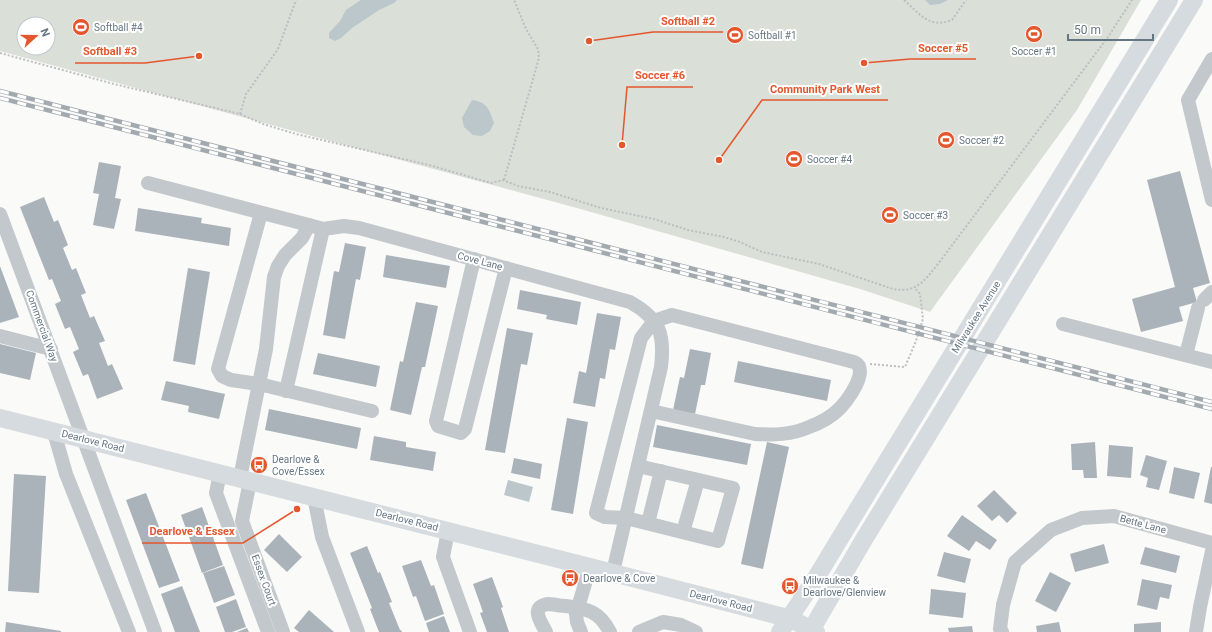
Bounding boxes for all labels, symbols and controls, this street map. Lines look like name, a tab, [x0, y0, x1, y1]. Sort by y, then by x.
callout: Softball #2	[653, 9, 723, 32]
text: Softball #2	[661, 15, 715, 28]
north arrow	[16, 16, 56, 56]
scale bar	[1068, 16, 1153, 42]
sports icon: Softball #4	[71, 17, 91, 37]
place label: Softball #4	[94, 22, 143, 33]
text: 50 m	[1074, 23, 1101, 37]
sports icon: Soccer #1	[1024, 24, 1044, 44]
sports icon: Softball #1	[725, 25, 745, 45]
text: N	[37, 27, 52, 39]
place label: Softball #1	[748, 30, 797, 41]
callout: Soccer #5	[910, 36, 976, 59]
callout: Softball #3	[75, 40, 145, 63]
text: Soccer #5	[918, 42, 968, 55]
text: Softball #3	[83, 45, 137, 58]
place label: Soccer #1	[1011, 46, 1057, 57]
callout: Soccer #6	[627, 64, 693, 87]
text: Soccer #6	[635, 69, 685, 82]
callout: Community Park West	[762, 77, 888, 100]
text: Community Park West	[770, 83, 880, 96]
sports icon: Soccer #2	[936, 130, 956, 150]
place label: Soccer #2	[959, 135, 1004, 146]
sports icon: Soccer #4	[784, 149, 804, 169]
place label: Soccer #4	[807, 154, 852, 165]
sports icon: Soccer #3	[880, 205, 900, 225]
place label: Soccer #3	[903, 210, 948, 221]
street label: Cove Lane	[456, 250, 504, 272]
street label: Milwaukee Avenue	[949, 279, 1003, 355]
street label: Commercial Way	[24, 289, 60, 363]
street label: Dearlove Road	[60, 428, 126, 454]
place label: Dearlove & Cove/Essex	[272, 454, 325, 477]
bus stop icon: Dearlove & Cove/Essex	[249, 455, 269, 475]
street label: Dearlove Road	[374, 507, 440, 533]
street label: Bette Lane	[1119, 513, 1167, 535]
callout: Dearlove & Essex	[142, 520, 243, 543]
text: Dearlove & Essex	[149, 525, 235, 538]
street label: Essex Court	[250, 553, 278, 607]
bus stop icon: Dearlove & Cove	[560, 568, 580, 588]
place label: Dearlove & Cove	[583, 573, 655, 584]
place label: Milwaukee & Dearlove/Glenview	[803, 575, 887, 598]
bus stop icon: Milwaukee & Dearlove/Glenview	[780, 576, 800, 596]
street label: Dearlove Road	[688, 588, 754, 614]

